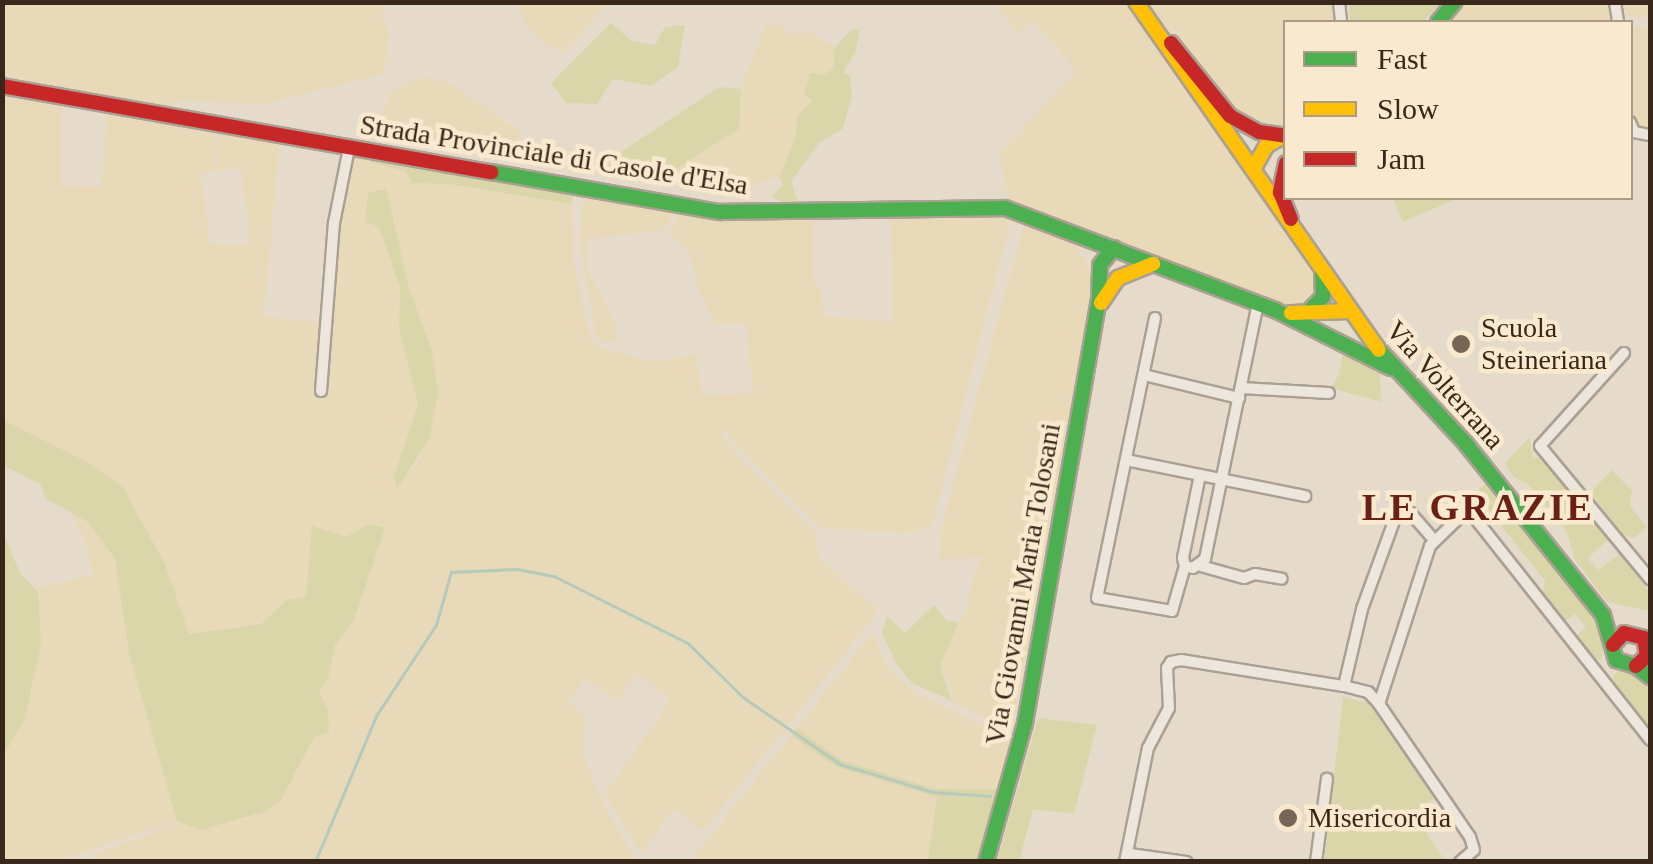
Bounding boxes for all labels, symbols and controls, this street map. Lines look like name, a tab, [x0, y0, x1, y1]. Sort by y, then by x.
legend	[1283, 20, 1633, 200]
text: Fast	[1377, 42, 1427, 75]
text: Slow	[1377, 92, 1439, 125]
street label: Strada Provinciale di Casole d'Elsa	[358, 108, 750, 202]
text: Jam	[1377, 142, 1425, 175]
place label: Scuola Steineriana	[1481, 311, 1607, 377]
street label: Via Volterrana	[1378, 314, 1512, 456]
marker: Scuola Steineriana	[1450, 333, 1472, 355]
street label: Via Giovanni Maria Tolosani	[978, 420, 1068, 748]
district label: LE GRAZIE	[1362, 485, 1594, 531]
place label: Misericordia	[1308, 801, 1451, 835]
marker: Misericordia	[1277, 807, 1299, 829]

